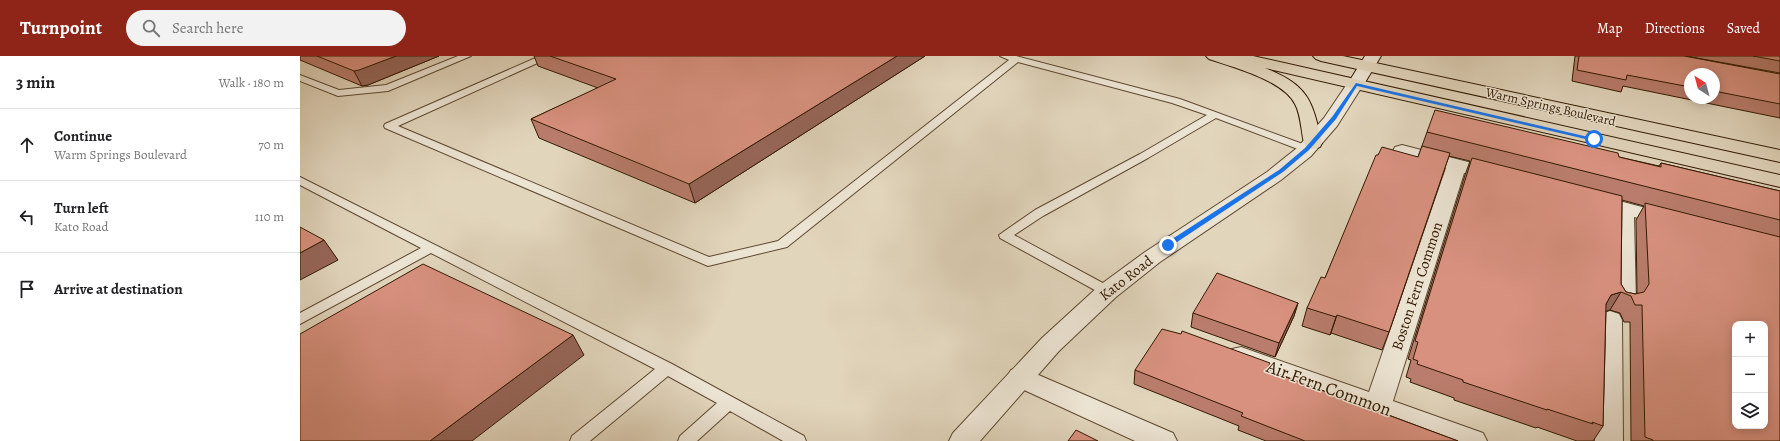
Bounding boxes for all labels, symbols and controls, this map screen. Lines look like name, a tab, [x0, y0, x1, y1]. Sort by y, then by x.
search box	[126, 10, 406, 46]
text: Turnpoint	[20, 15, 102, 41]
icon: search	[140, 17, 162, 39]
text: Search here	[172, 18, 243, 38]
text: Map	[1597, 19, 1623, 38]
text: Directions	[1645, 19, 1705, 38]
text: Saved	[1727, 19, 1760, 38]
north arrow	[1684, 68, 1720, 104]
text: 3 min	[16, 71, 55, 94]
text: Walk · 180 m	[218, 74, 284, 91]
street label: Warm Springs Boulevard	[1483, 83, 1618, 130]
text: Continue	[54, 126, 112, 146]
route start	[1585, 130, 1603, 148]
icon: ahead	[16, 134, 38, 156]
text: 70 m	[258, 136, 284, 153]
text: Warm Springs Boulevard	[54, 146, 187, 163]
text: Turn left	[54, 198, 109, 218]
icon: left	[16, 206, 38, 228]
text: 110 m	[255, 208, 284, 225]
text: Kato Road	[54, 218, 109, 235]
street label: Boston Fern Common	[1387, 219, 1447, 353]
route end	[1159, 236, 1177, 254]
street label: Kato Road	[1095, 250, 1158, 305]
icon: arrive	[16, 278, 38, 300]
text: Arrive at destination	[54, 279, 183, 299]
map controls	[1732, 321, 1768, 429]
button: +	[1732, 321, 1768, 357]
street label: Air Fern Common	[1262, 354, 1395, 422]
button: −	[1732, 357, 1768, 393]
button: layers	[1732, 393, 1768, 429]

